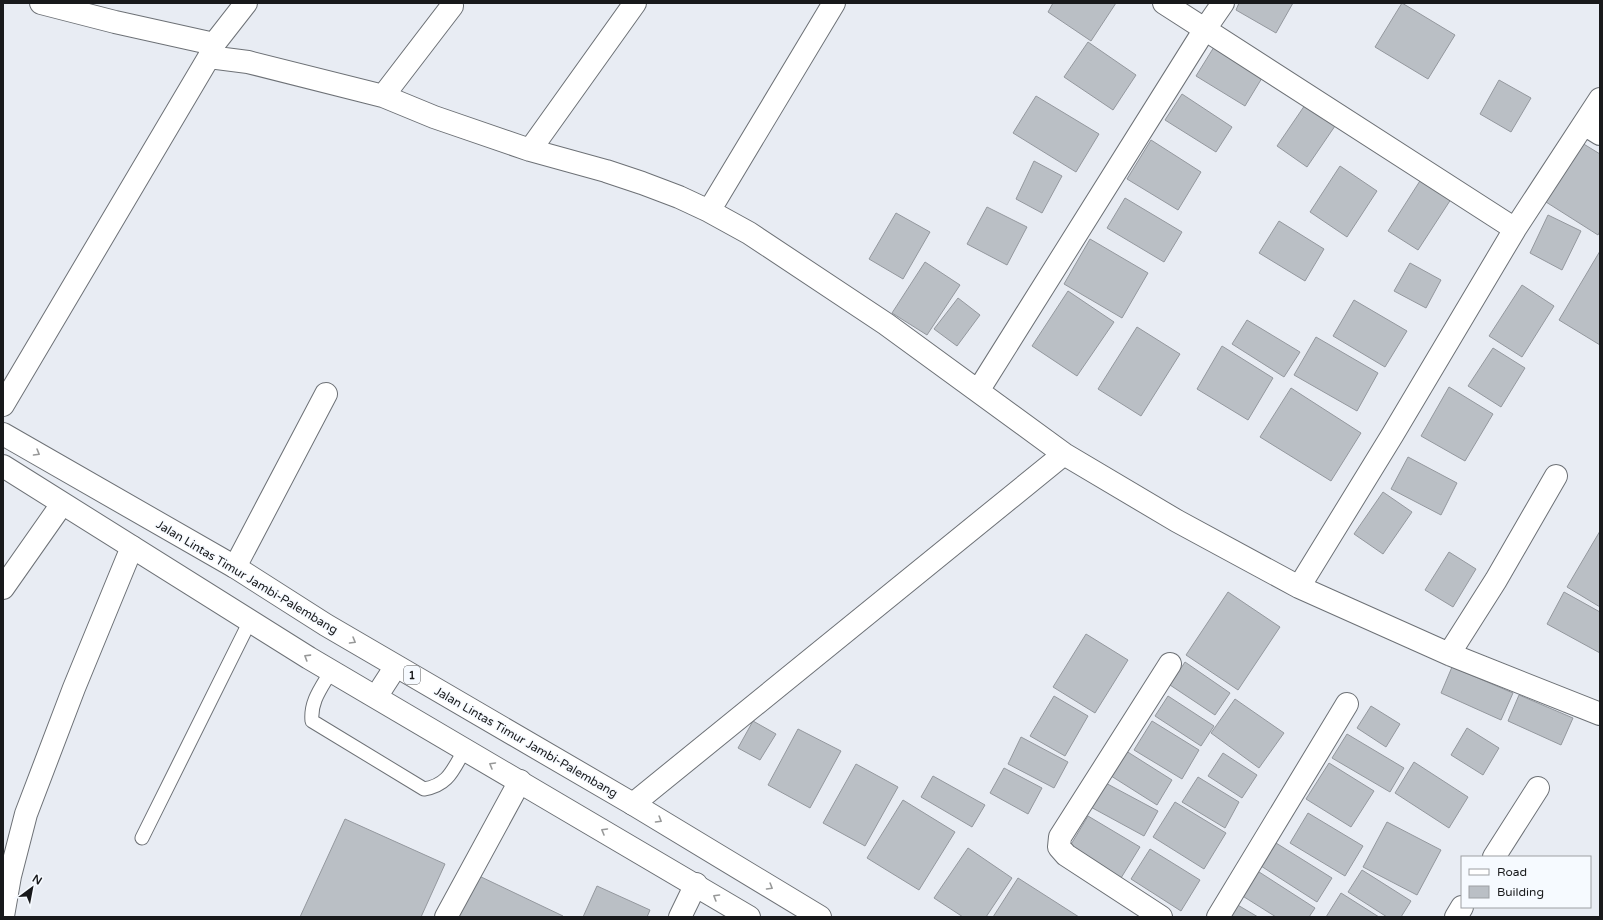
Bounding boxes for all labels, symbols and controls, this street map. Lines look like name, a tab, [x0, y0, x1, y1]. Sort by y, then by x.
one-way arrow	[33, 449, 40, 456]
street label: Jalan Lintas Timur Jambi-Palembang	[154, 517, 340, 637]
one-way arrow	[349, 636, 356, 643]
one-way arrow	[304, 654, 311, 661]
road number: 1	[404, 666, 420, 684]
street label: Jalan Lintas Timur Jambi-Palembang	[432, 684, 620, 800]
one-way arrow	[489, 762, 496, 769]
one-way arrow	[655, 815, 662, 822]
one-way arrow	[601, 829, 608, 836]
legend	[1461, 856, 1591, 908]
text: Road	[1497, 865, 1527, 879]
north arrow	[12, 868, 52, 908]
text: N	[30, 872, 44, 888]
one-way arrow	[766, 882, 773, 889]
text: Building	[1497, 885, 1544, 899]
one-way arrow	[713, 894, 720, 901]

